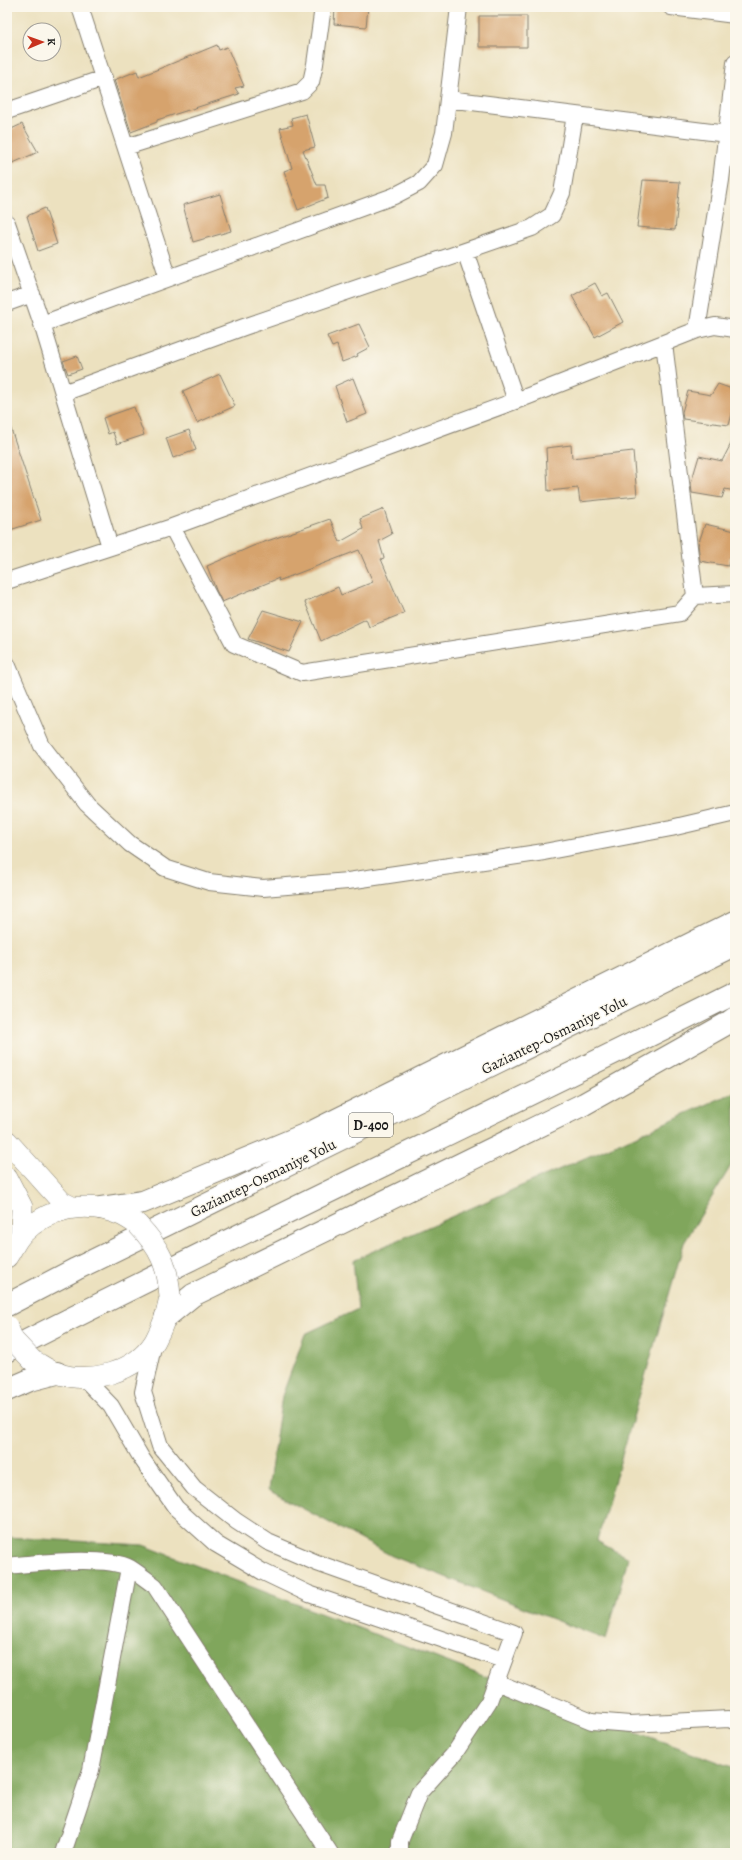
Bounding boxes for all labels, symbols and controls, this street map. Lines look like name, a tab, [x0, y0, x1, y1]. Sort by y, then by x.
north arrow	[22, 22, 62, 62]
text: K	[44, 38, 59, 46]
street label: Gaziantep-Osmaniye Yolu	[478, 991, 631, 1079]
road number: D-400	[349, 1113, 393, 1137]
street label: Gaziantep-Osmaniye Yolu	[187, 1134, 340, 1222]

